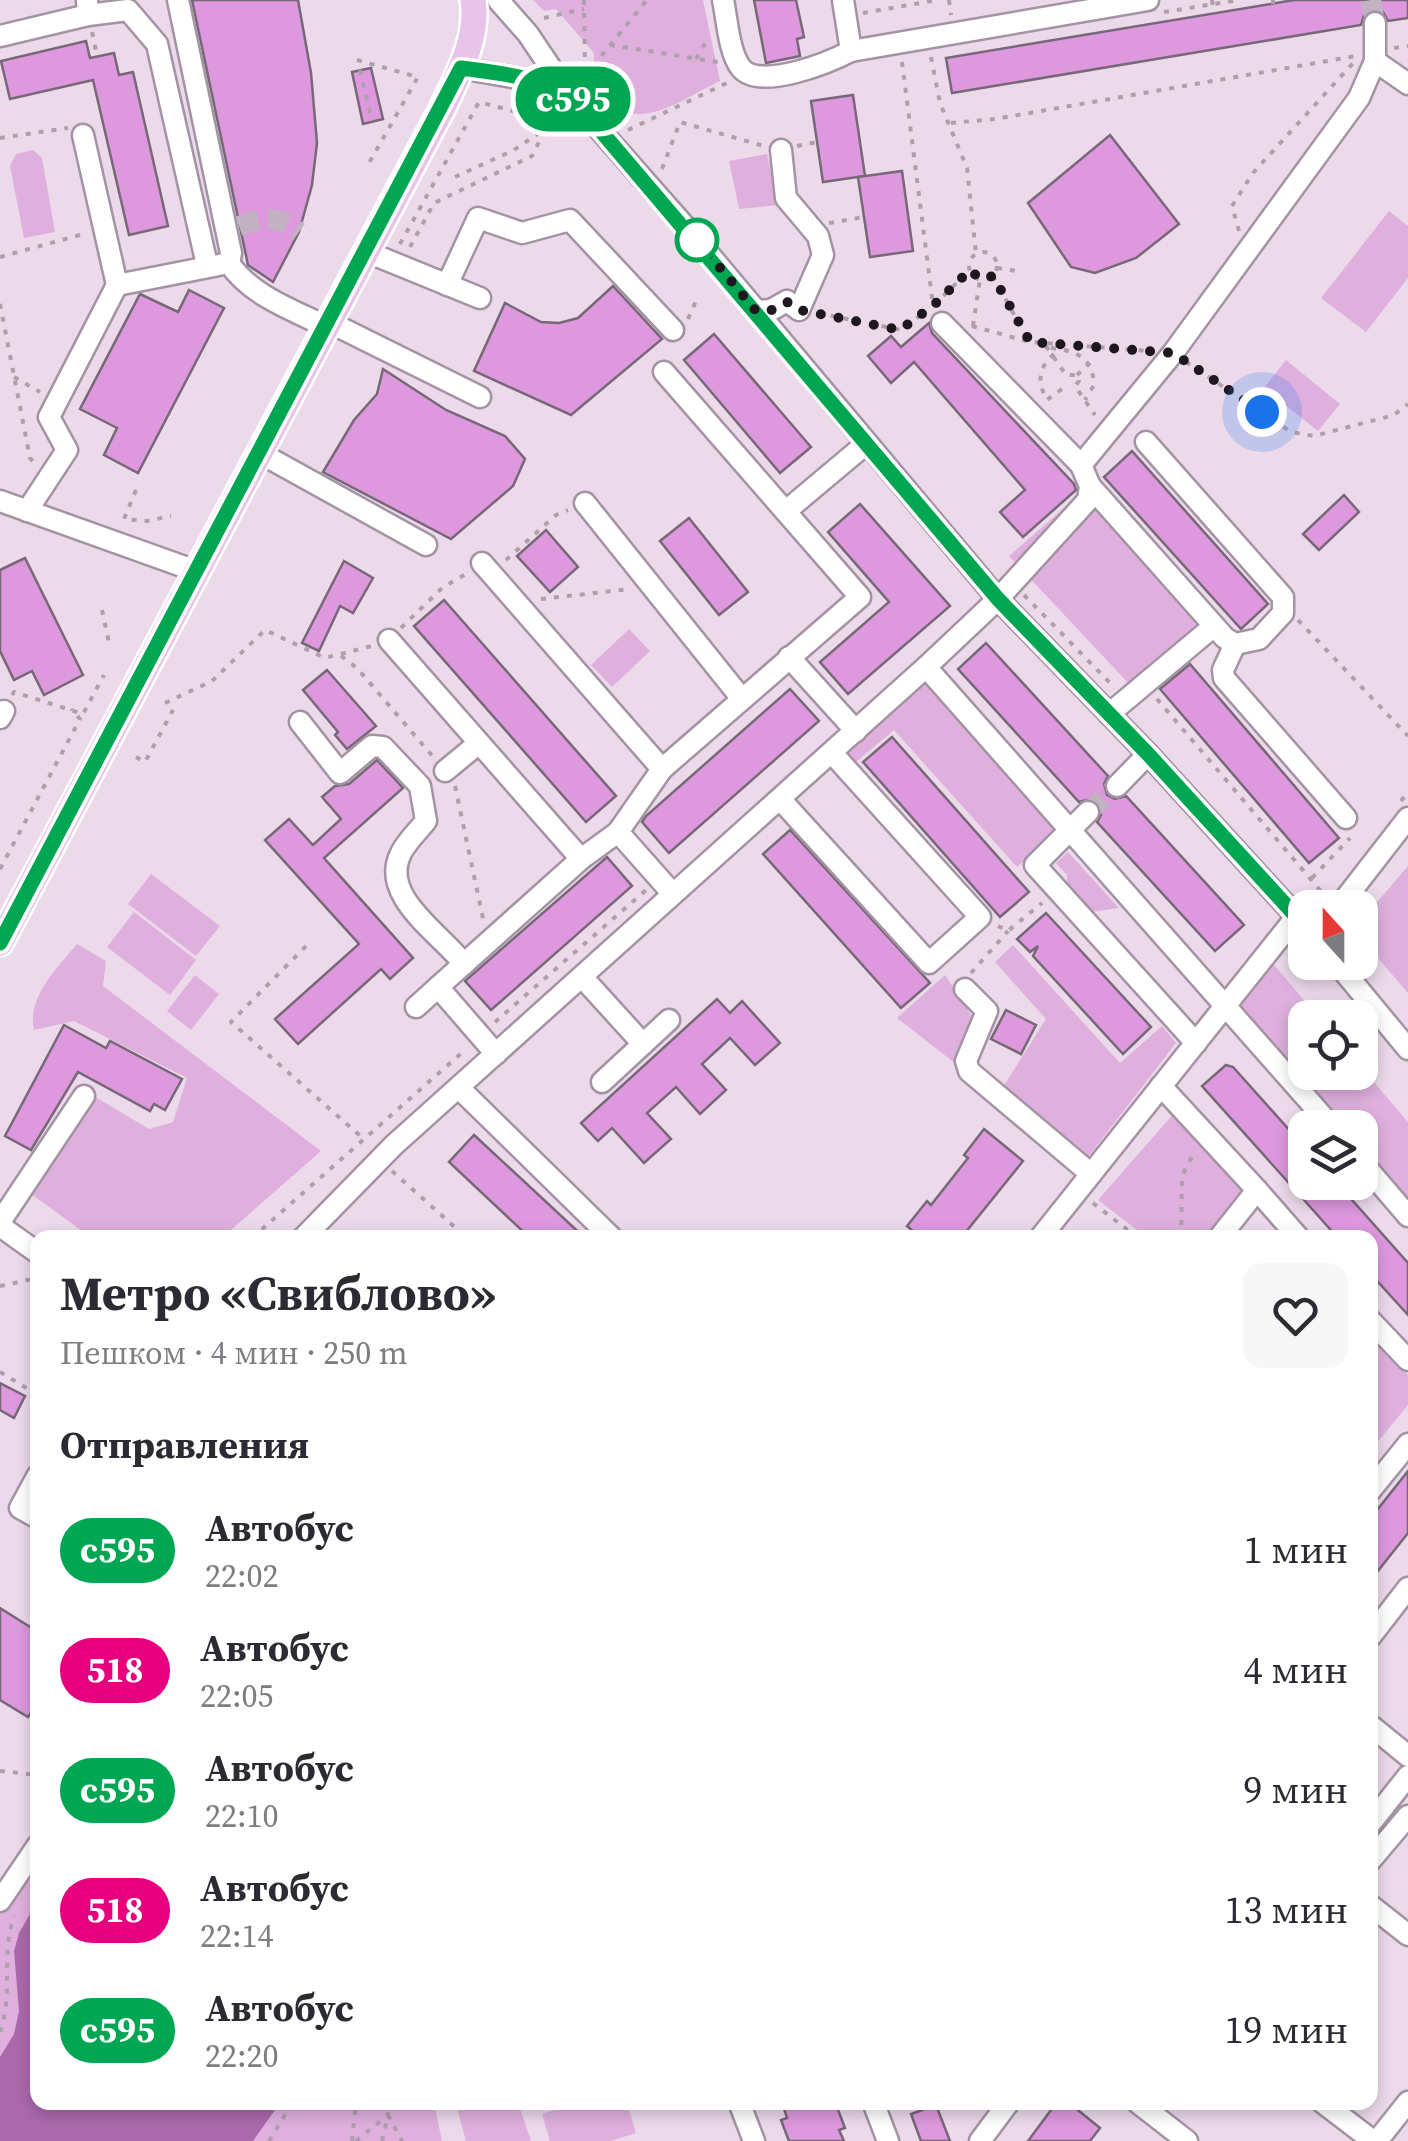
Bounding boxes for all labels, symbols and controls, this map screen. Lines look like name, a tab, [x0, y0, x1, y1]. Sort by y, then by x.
line badge: с595	[503, 66, 643, 132]
text: с595	[536, 75, 610, 123]
unlabelled marker	[676, 219, 718, 261]
your location	[1237, 387, 1287, 437]
north arrow	[1288, 890, 1378, 980]
map controls	[1288, 890, 1378, 1200]
button: locate	[1288, 1000, 1378, 1090]
button: layers	[1288, 1110, 1378, 1200]
text: Метро «Свиблово»	[60, 1260, 496, 1326]
button: heart	[1243, 1263, 1348, 1368]
text: Пешком · 4 мин · 250 m	[60, 1331, 408, 1375]
text: Отправления	[60, 1419, 309, 1471]
text: Автобус	[205, 1502, 354, 1554]
text: 1 мин	[1243, 1524, 1348, 1576]
text: с595	[80, 1526, 155, 1574]
text: 22:02	[205, 1554, 278, 1598]
text: Автобус	[200, 1622, 349, 1674]
text: 4 мин	[1243, 1644, 1348, 1696]
text: 518	[87, 1646, 143, 1694]
text: 22:05	[200, 1674, 274, 1718]
text: Автобус	[205, 1742, 354, 1794]
text: 9 мин	[1243, 1764, 1348, 1816]
text: с595	[80, 1766, 155, 1814]
text: 22:10	[205, 1794, 278, 1838]
text: Автобус	[200, 1862, 349, 1914]
text: 13 мин	[1224, 1884, 1348, 1936]
text: 518	[87, 1886, 143, 1934]
text: 22:14	[200, 1914, 274, 1958]
text: Автобус	[205, 1982, 354, 2034]
text: 19 мин	[1224, 2004, 1348, 2056]
text: с595	[80, 2006, 155, 2054]
text: 22:20	[205, 2034, 278, 2078]

